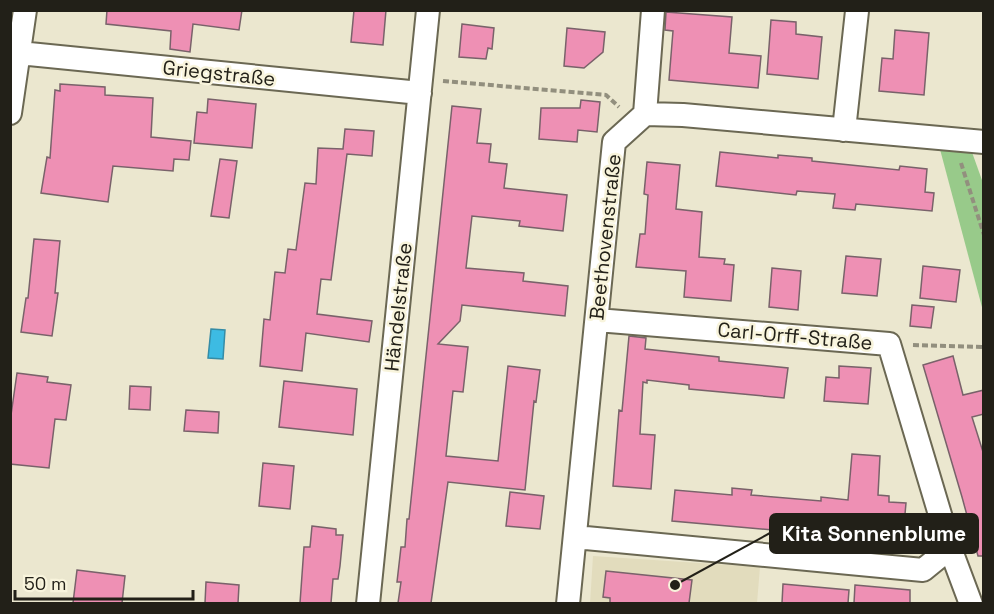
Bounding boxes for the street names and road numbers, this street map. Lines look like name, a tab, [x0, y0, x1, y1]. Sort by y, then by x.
street label: Griegstraße	[161, 54, 277, 92]
street label: Beethovenstraße	[583, 153, 627, 321]
street label: Händelstraße	[378, 241, 418, 373]
street label: Carl-Orff-Straße	[716, 316, 874, 356]

